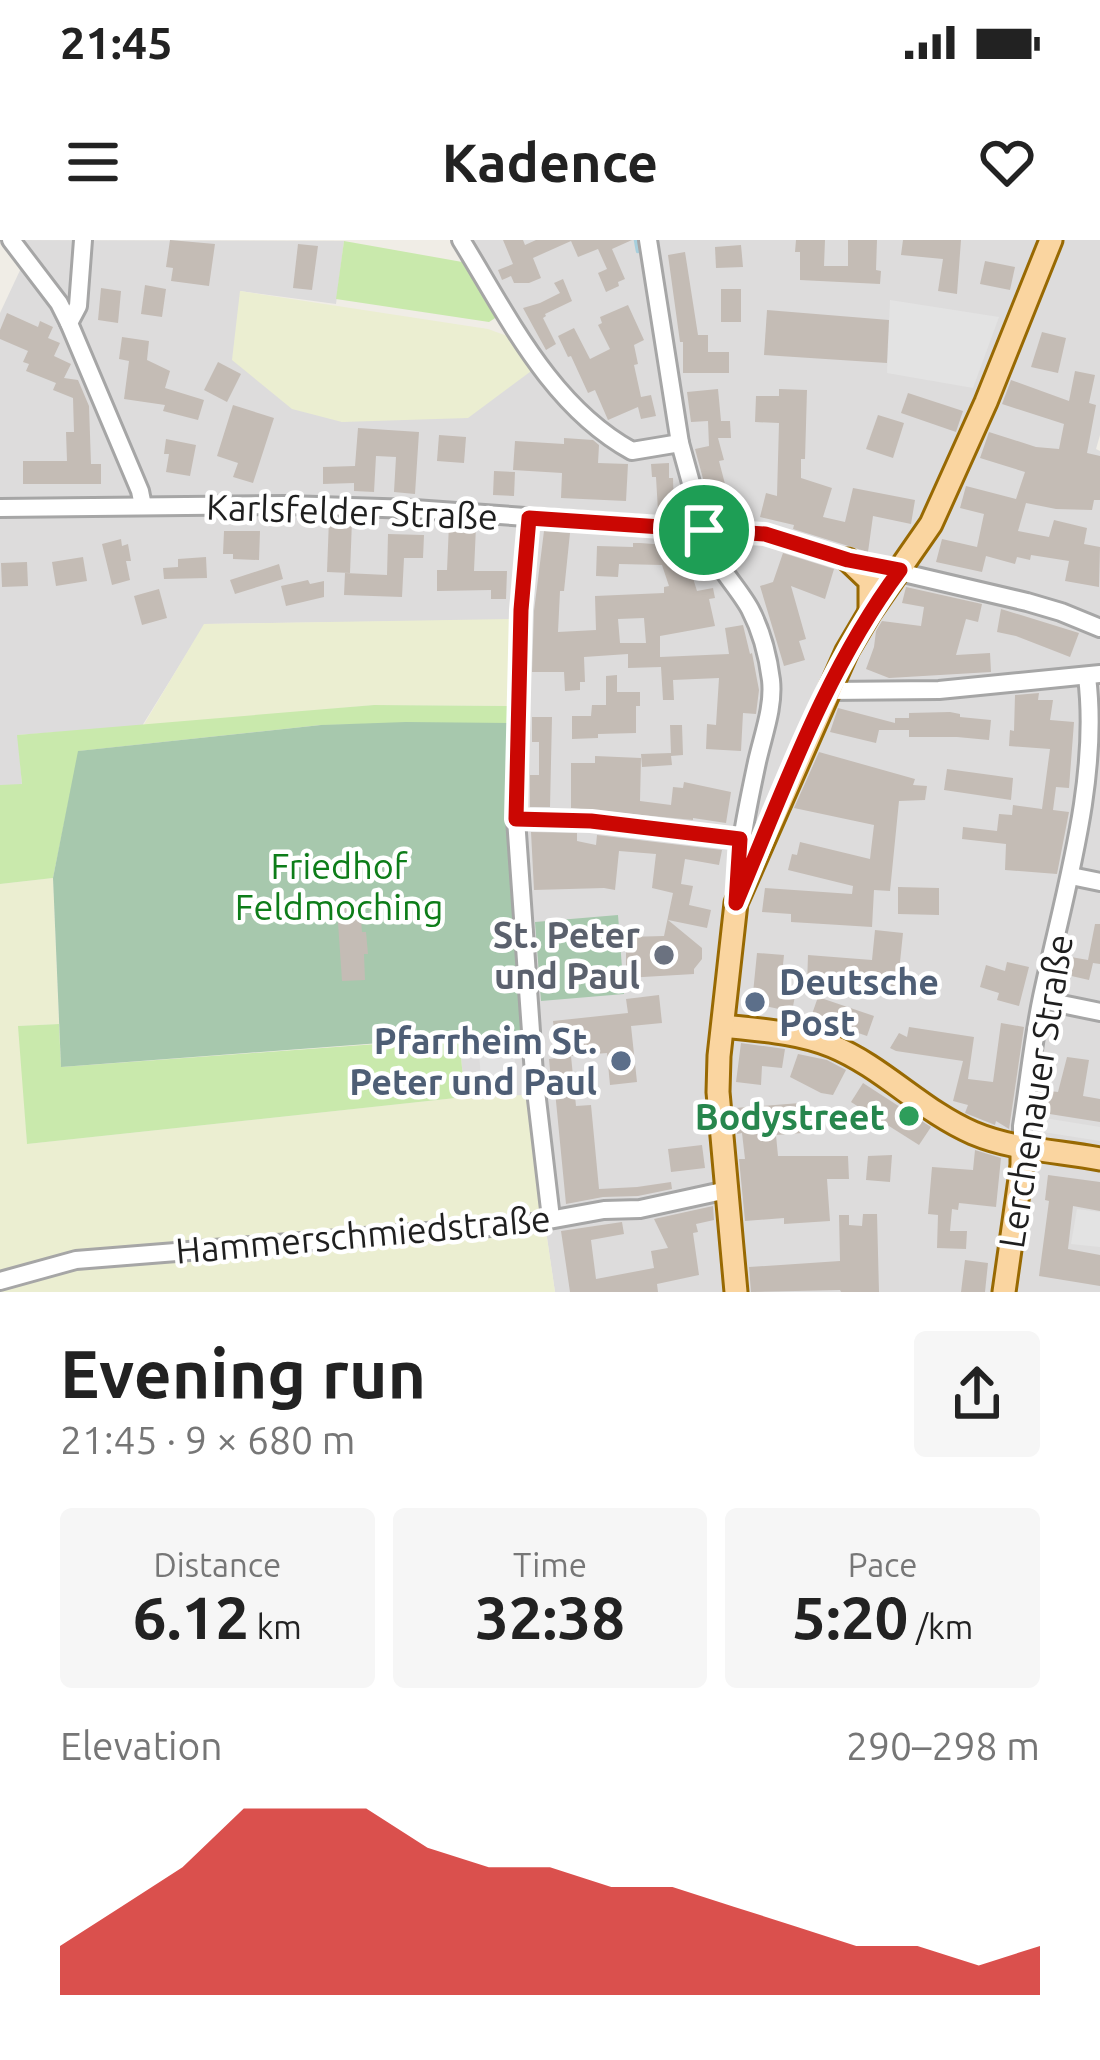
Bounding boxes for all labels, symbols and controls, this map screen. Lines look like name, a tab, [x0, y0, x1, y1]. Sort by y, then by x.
text: 21:45	[60, 17, 173, 68]
icon: menu	[60, 129, 126, 195]
icon: heart	[974, 129, 1040, 195]
text: Kadence	[442, 132, 658, 192]
pin	[653, 479, 755, 581]
street label: Karlsfelder Straße	[206, 485, 498, 537]
icon: arrive	[671, 497, 737, 563]
park label: Friedhof Feldmoching	[235, 845, 443, 927]
place label: St. Peter und Paul	[493, 914, 640, 996]
street label: Lerchenauer Straße	[990, 931, 1080, 1251]
marker: St. Peter und Paul	[651, 942, 677, 968]
place label: Deutsche Post	[779, 961, 939, 1043]
marker: Deutsche Post	[742, 989, 768, 1015]
place label: Pfarrheim St. Peter und Paul	[349, 1020, 597, 1102]
marker: Pfarrheim St. Peter und Paul	[608, 1048, 634, 1074]
place label: Bodystreet	[695, 1096, 885, 1137]
marker: Bodystreet	[896, 1103, 922, 1129]
street label: Hammerschmiedstraße	[174, 1197, 552, 1271]
button: share	[914, 1331, 1040, 1457]
text: Evening run	[60, 1336, 426, 1410]
text: 21:45 · 9 × 680 m	[60, 1418, 355, 1461]
text: Distance	[153, 1546, 281, 1583]
text: Time	[513, 1546, 587, 1583]
text: Pace	[848, 1546, 918, 1583]
text: 6.12	[133, 1583, 249, 1650]
text: 32:38	[475, 1583, 625, 1650]
text: 5:20	[792, 1583, 908, 1650]
text: km	[249, 1608, 302, 1645]
text: /km	[908, 1608, 973, 1645]
text: Elevation	[60, 1724, 223, 1767]
text: 290–298 m	[846, 1724, 1040, 1767]

